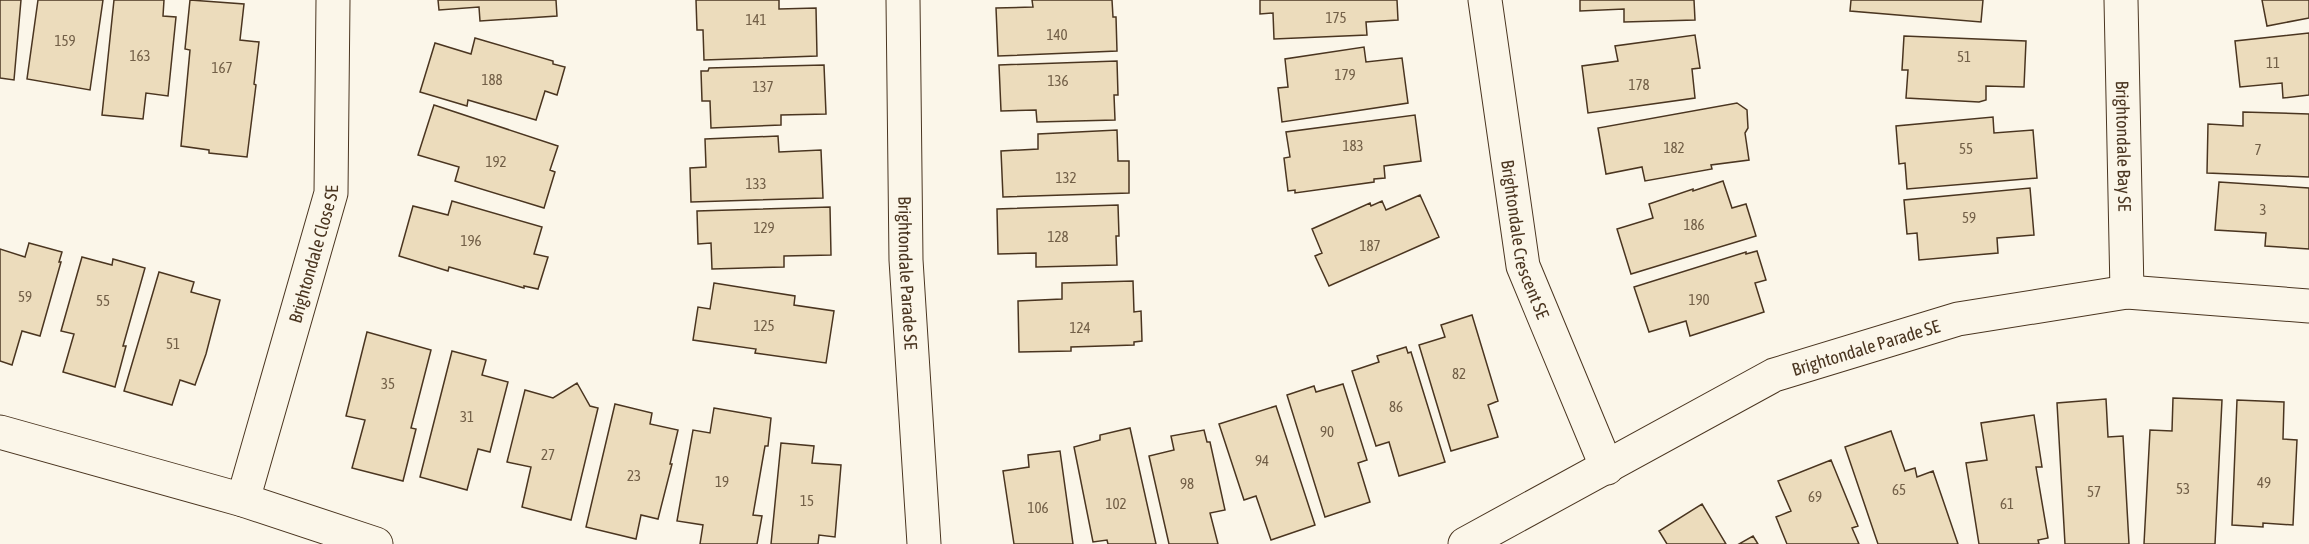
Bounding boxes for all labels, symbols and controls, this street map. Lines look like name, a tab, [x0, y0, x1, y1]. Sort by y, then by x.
house number: 175	[1325, 9, 1347, 26]
house number: 141	[745, 11, 767, 28]
house number: 140	[1046, 26, 1068, 43]
house number: 159	[54, 32, 76, 49]
house number: 163	[129, 47, 151, 64]
house number: 51	[1957, 48, 1971, 65]
house number: 11	[2266, 54, 2280, 71]
house number: 167	[211, 59, 233, 76]
house number: 179	[1334, 66, 1356, 83]
house number: 188	[481, 71, 503, 88]
house number: 136	[1047, 72, 1069, 89]
house number: 178	[1628, 76, 1650, 93]
house number: 137	[752, 78, 774, 95]
street label: Brightondale Bay SE	[2112, 80, 2136, 212]
house number: 183	[1342, 137, 1364, 154]
house number: 182	[1663, 139, 1685, 156]
house number: 55	[1959, 140, 1973, 157]
house number: 7	[2254, 141, 2262, 158]
house number: 192	[485, 153, 507, 170]
street label: Brightondale Crescent SE	[1497, 158, 1554, 322]
house number: 132	[1055, 169, 1077, 186]
house number: 133	[745, 175, 767, 192]
street label: Brightondale Close SE	[284, 185, 342, 325]
street label: Brightondale Parade SE	[895, 196, 922, 351]
house number: 3	[2259, 201, 2267, 218]
house number: 59	[1962, 209, 1976, 226]
house number: 186	[1683, 216, 1705, 233]
house number: 129	[753, 219, 775, 236]
house number: 128	[1047, 228, 1069, 245]
house number: 196	[460, 232, 482, 249]
house number: 187	[1359, 237, 1381, 254]
house number: 59	[18, 288, 32, 305]
house number: 190	[1688, 291, 1710, 308]
house number: 55	[96, 292, 110, 309]
street label: Brightondale Parade SE	[1789, 315, 1942, 379]
house number: 125	[753, 317, 775, 334]
house number: 124	[1069, 319, 1091, 336]
house number: 51	[166, 335, 180, 352]
house number: 82	[1452, 365, 1466, 382]
house number: 35	[381, 375, 395, 392]
house number: 86	[1389, 398, 1403, 415]
house number: 31	[460, 408, 474, 425]
house number: 90	[1320, 423, 1334, 440]
house number: 27	[541, 446, 555, 463]
house number: 94	[1255, 452, 1269, 469]
house number: 23	[627, 467, 641, 484]
house number: 19	[715, 473, 729, 490]
house number: 49	[2257, 474, 2271, 491]
house number: 98	[1180, 475, 1194, 492]
house number: 53	[2176, 480, 2190, 497]
house number: 65	[1892, 481, 1906, 498]
house number: 57	[2087, 483, 2101, 500]
house number: 69	[1808, 488, 1822, 505]
house number: 15	[800, 492, 814, 509]
house number: 102	[1105, 495, 1127, 512]
house number: 61	[2000, 495, 2014, 512]
house number: 106	[1027, 499, 1049, 516]

